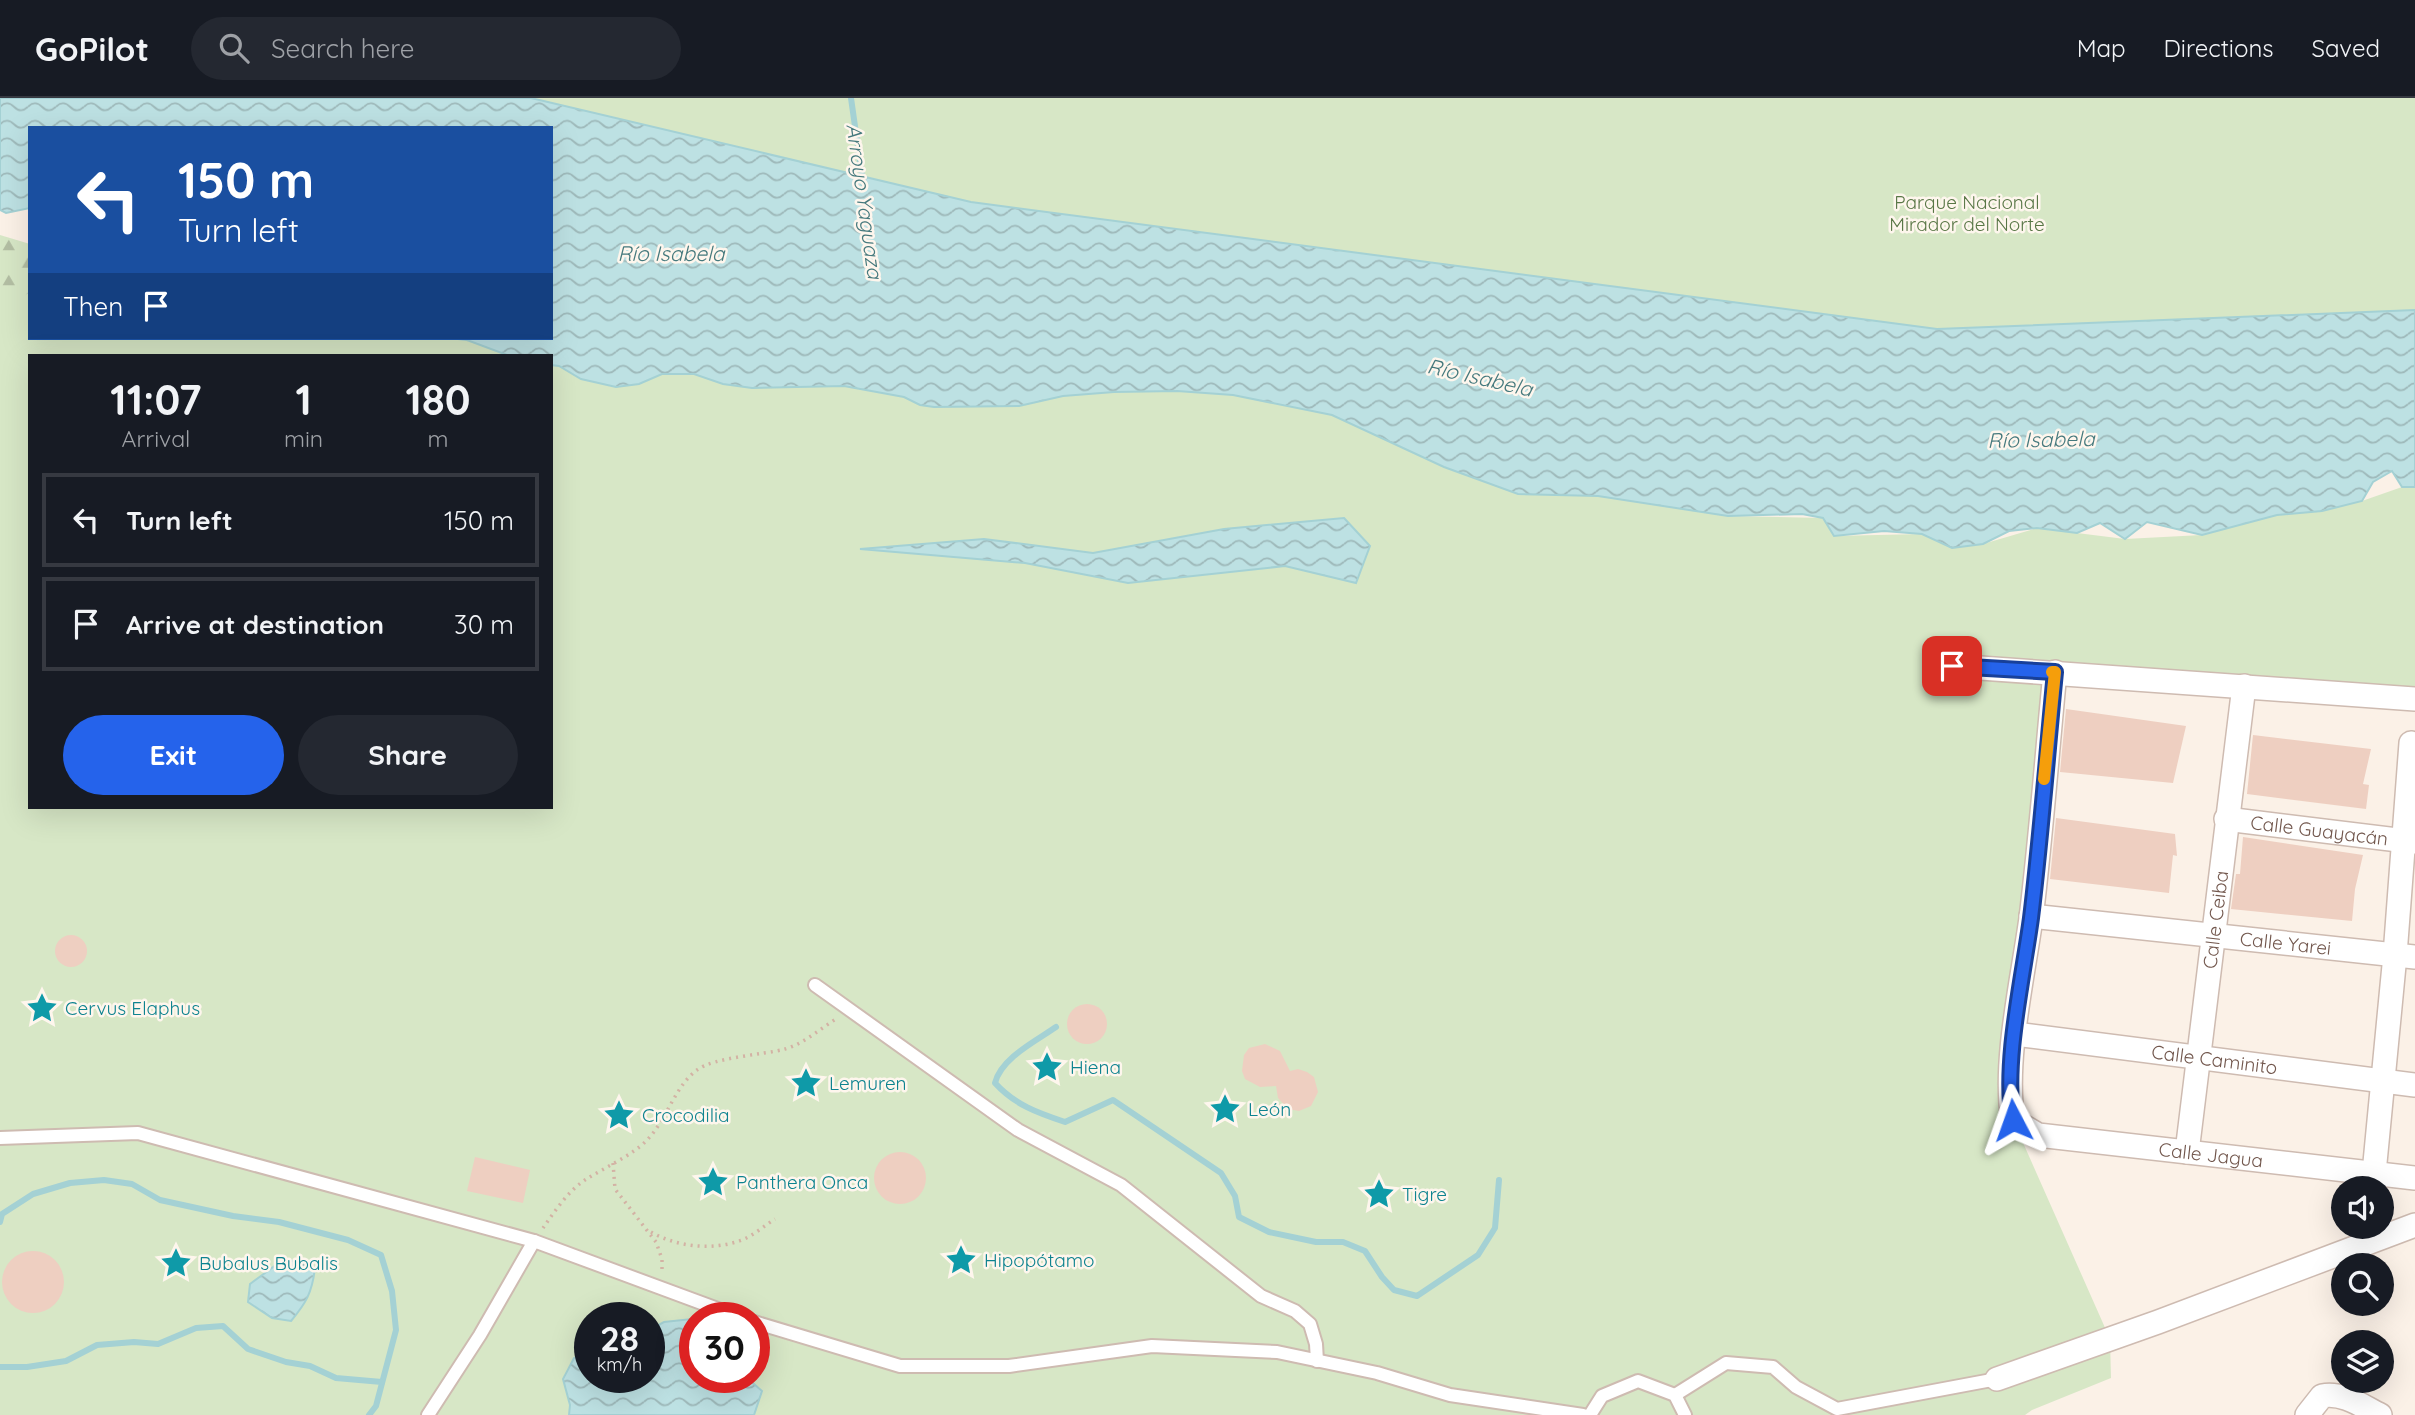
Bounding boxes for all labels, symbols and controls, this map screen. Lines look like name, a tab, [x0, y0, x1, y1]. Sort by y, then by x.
search box	[191, 17, 681, 80]
text: GoPilot	[35, 28, 149, 69]
icon: search	[215, 29, 253, 67]
text: Search here	[271, 32, 414, 65]
text: Map	[2077, 33, 2126, 63]
text: Directions	[2164, 33, 2274, 63]
text: Saved	[2312, 33, 2380, 63]
water label: Arroyo Yaguaza	[841, 122, 889, 282]
text: 150 m	[178, 149, 314, 210]
icon: left	[63, 154, 154, 245]
park label: Parque Nacional Mirador del Norte	[1889, 190, 2045, 236]
text: Turn left	[178, 210, 299, 250]
water label: Río Isabela	[617, 240, 726, 266]
icon: arrive	[137, 287, 175, 325]
text: Then	[63, 290, 123, 323]
water label: Río Isabela	[1425, 352, 1536, 402]
text: 11:07	[110, 373, 202, 426]
text: 1	[295, 373, 312, 426]
text: 180	[406, 373, 471, 426]
text: Arrival	[122, 424, 190, 453]
text: min	[284, 424, 323, 453]
text: m	[428, 424, 449, 453]
water label: Río Isabela	[1987, 425, 2096, 453]
icon: left	[67, 501, 105, 539]
text: Turn left	[126, 504, 233, 537]
text: 150 m	[444, 504, 514, 537]
icon: arrive	[67, 605, 105, 643]
text: Arrive at destination	[126, 608, 384, 641]
text: 30 m	[454, 608, 514, 641]
pin	[1922, 636, 1982, 696]
icon: arrive	[1933, 647, 1971, 685]
button: Exit	[63, 715, 284, 795]
button: Share	[298, 715, 518, 795]
street label: Calle Guayacán	[2249, 810, 2390, 851]
street label: Calle Ceiba	[2198, 869, 2233, 970]
street label: Calle Yarei	[2239, 926, 2332, 960]
place icon: Cervus Elaphus	[25, 991, 59, 1025]
place label: Cervus Elaphus	[65, 996, 200, 1020]
street label: Calle Caminito	[2150, 1040, 2279, 1079]
place icon: Hiena	[1030, 1050, 1064, 1084]
place label: Hiena	[1070, 1055, 1121, 1079]
place icon: Lemuren	[789, 1066, 823, 1100]
place label: Lemuren	[829, 1071, 907, 1095]
position arrow	[1976, 1083, 2050, 1157]
place icon: León	[1208, 1092, 1242, 1126]
place label: León	[1248, 1097, 1291, 1121]
place icon: Crocodilia	[602, 1098, 636, 1132]
place label: Crocodilia	[642, 1103, 730, 1127]
street label: Calle Jagua	[2158, 1137, 2264, 1173]
place icon: Panthera Onca	[696, 1165, 730, 1199]
place label: Panthera Onca	[736, 1170, 868, 1194]
map controls	[2331, 1176, 2394, 1393]
button: sound	[2331, 1176, 2394, 1239]
place icon: Tigre	[1362, 1177, 1396, 1211]
place label: Tigre	[1402, 1182, 1447, 1206]
place icon: Hipopótamo	[944, 1243, 978, 1277]
place icon: Bubalus Bubalis	[159, 1246, 193, 1280]
place label: Hipopótamo	[984, 1248, 1095, 1272]
place label: Bubalus Bubalis	[199, 1251, 338, 1275]
button: search	[2331, 1253, 2394, 1316]
speed limit sign: 30	[679, 1302, 770, 1393]
text: 28	[600, 1316, 639, 1360]
button: layers	[2331, 1330, 2394, 1393]
text: km/h	[597, 1353, 642, 1376]

